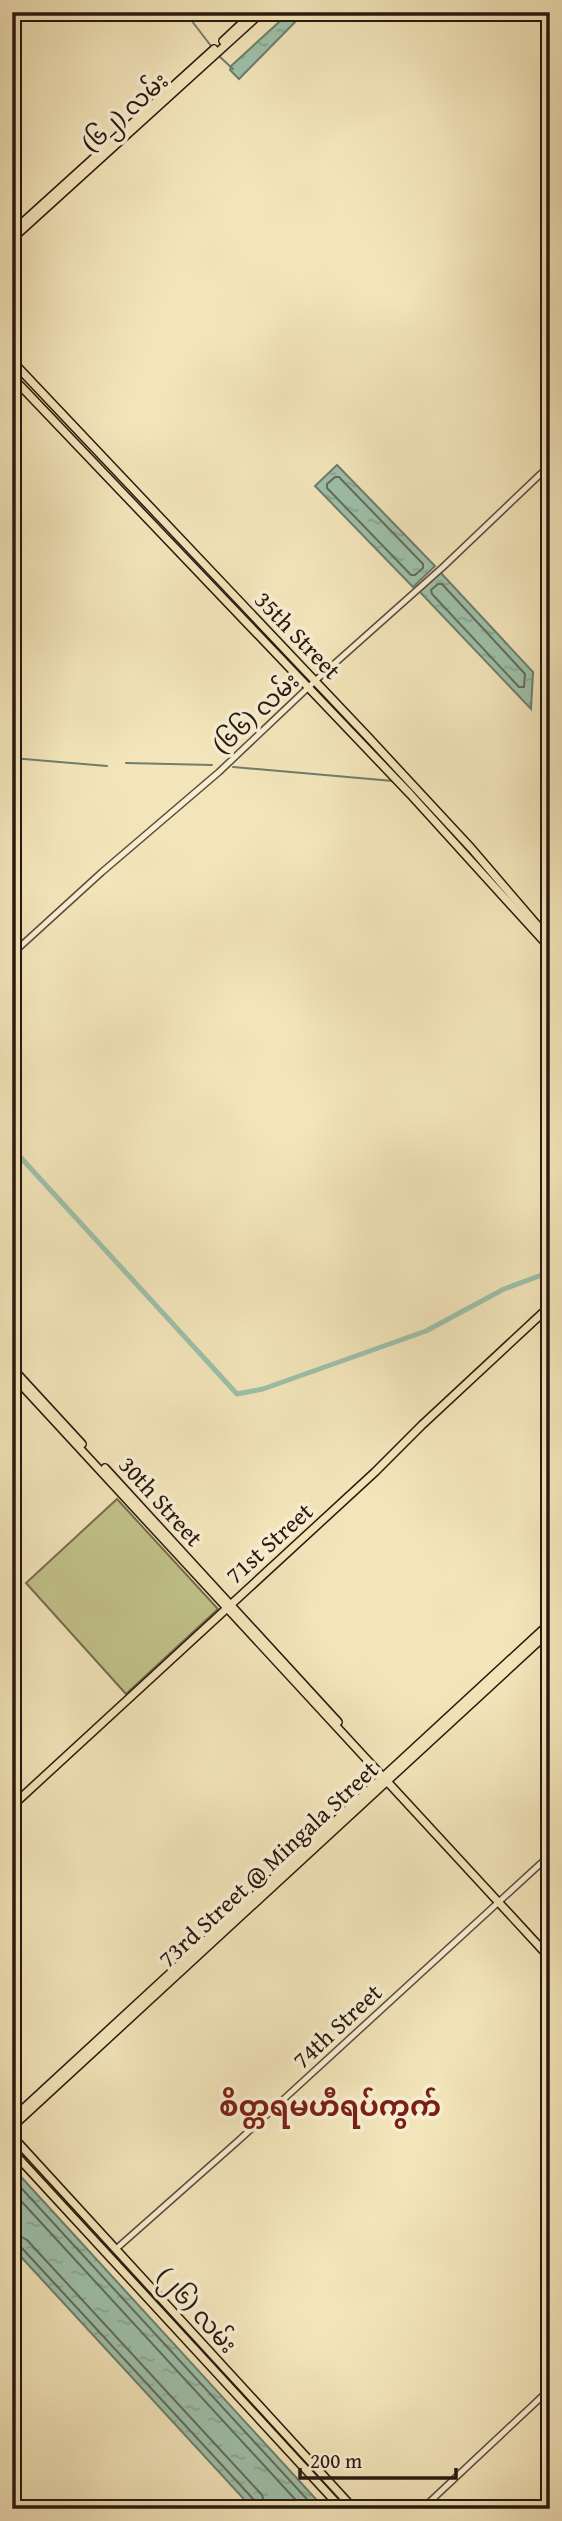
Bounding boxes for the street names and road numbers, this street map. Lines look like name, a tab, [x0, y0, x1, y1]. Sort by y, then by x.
street label: (၆၂) လမ်း	[74, 64, 177, 162]
street label: 35th Street	[247, 583, 350, 687]
street label: (၆၆) လမ်း	[205, 664, 307, 762]
street label: 30th Street	[111, 1448, 212, 1554]
street label: 71st Street	[217, 1494, 321, 1592]
street label: 73rd Street @ Mingala Street	[150, 1752, 386, 1975]
street label: 74th Street	[284, 1975, 390, 2077]
street label: (၂၆) လမ်း	[147, 2259, 245, 2362]

